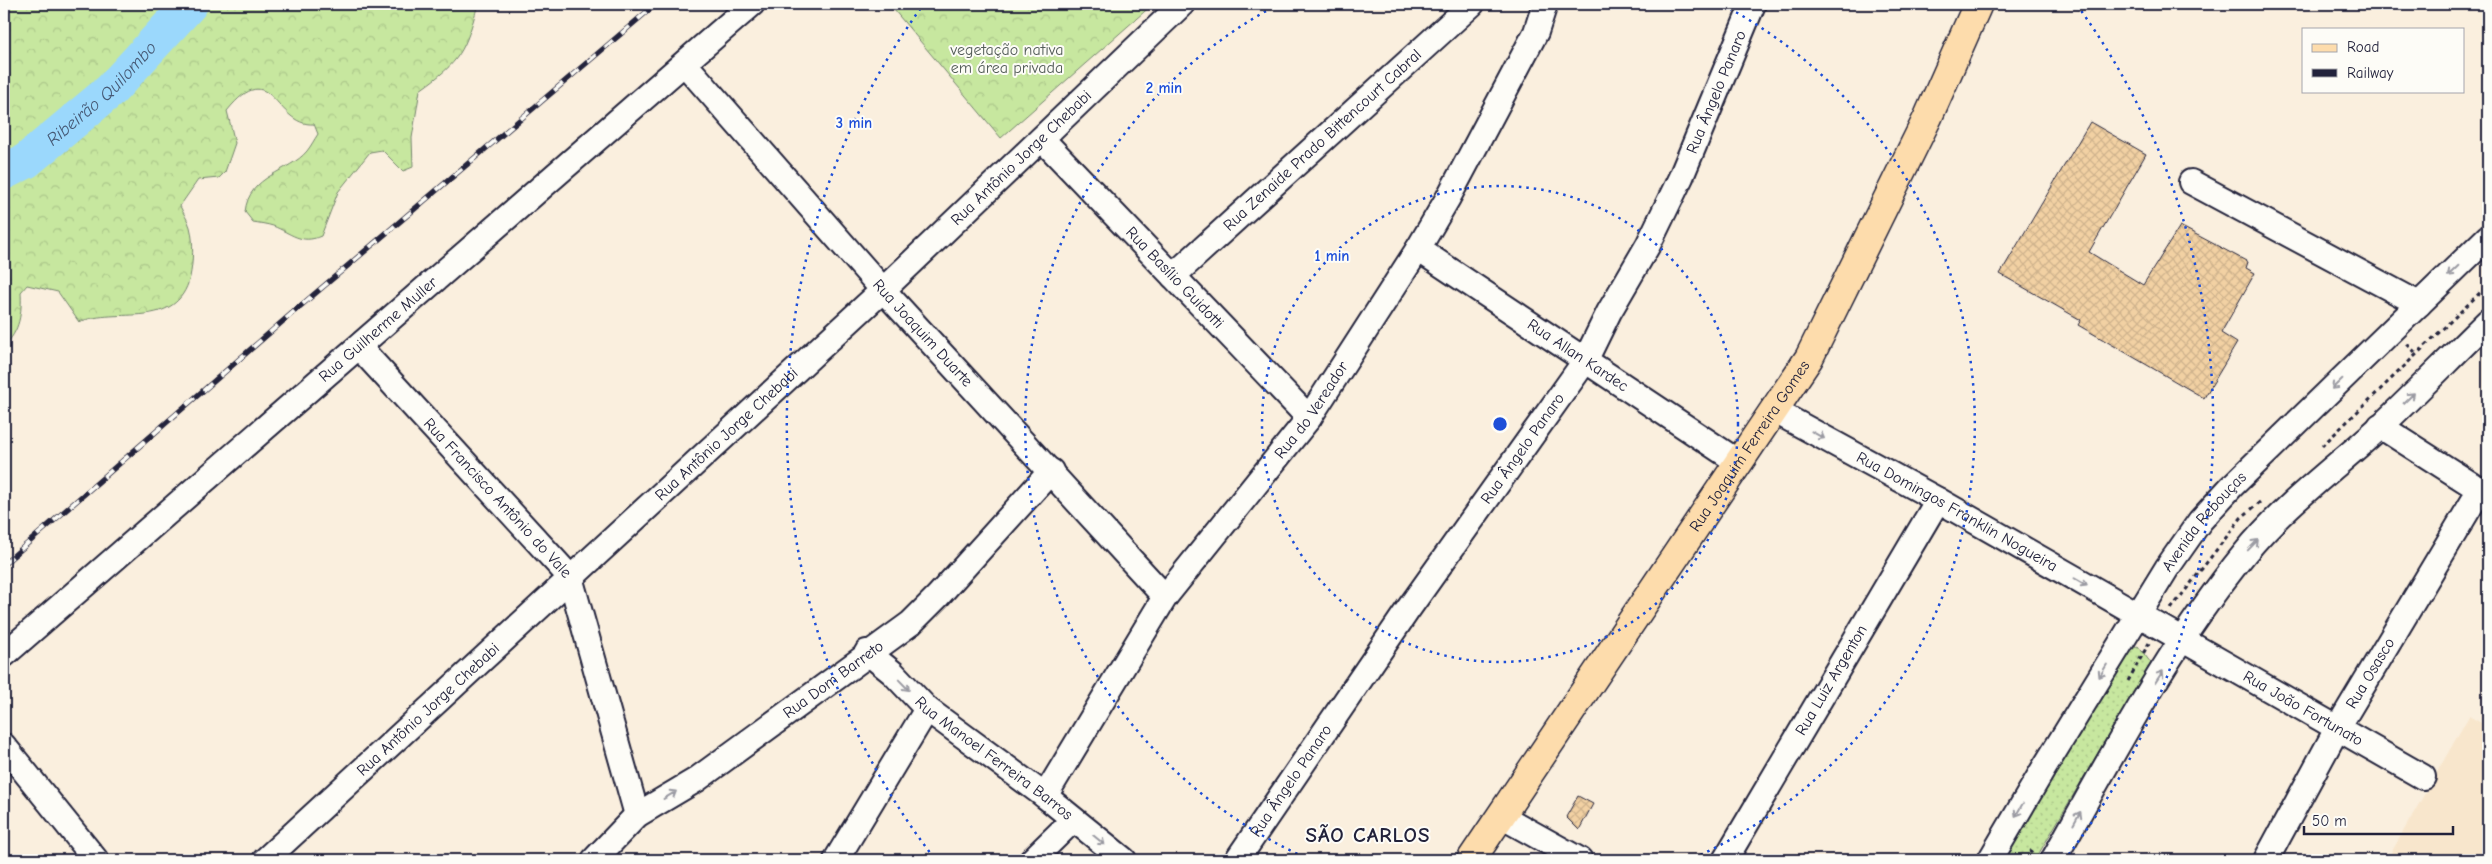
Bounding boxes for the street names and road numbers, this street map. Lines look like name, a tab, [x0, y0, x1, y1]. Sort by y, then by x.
street label: Rua Ângelo Panaro	[1683, 28, 1750, 156]
street label: Rua Zenaide Prado Bittencourt Cabral	[1220, 46, 1425, 235]
street label: Rua Antônio Jorge Chebabi	[947, 87, 1095, 229]
street label: Rua Basílio Guidotti	[1122, 223, 1227, 332]
street label: Rua Guilherme Muller	[315, 273, 441, 386]
street label: Rua Joaquim Duarte	[869, 276, 976, 390]
street label: Rua Allan Kardec	[1524, 315, 1632, 396]
street label: Rua Joaquim Ferreira Gomes	[1686, 357, 1814, 535]
street label: Rua do Vereador	[1271, 358, 1352, 462]
street label: Rua Antônio Jorge Chebabi	[652, 364, 802, 504]
street label: Rua Ângelo Panaro	[1477, 390, 1568, 507]
street label: Rua Francisco Antônio do Vale	[420, 415, 575, 582]
street label: Rua Domingos Franklin Nogueira	[1853, 448, 2061, 575]
street label: Avenida Rebouças	[2158, 468, 2250, 575]
street label: Rua Luiz Argenton	[1792, 622, 1871, 739]
street label: Rua Osasco	[2342, 635, 2398, 712]
street label: Rua Dom Barreto	[780, 637, 887, 722]
street label: Rua Antônio Jorge Chebabi	[353, 639, 503, 780]
street label: Rua João Fortunato	[2240, 667, 2366, 750]
street label: Rua Manoel Ferreira Barros	[911, 693, 1077, 824]
street label: Rua Ângelo Panaro	[1247, 721, 1336, 840]

